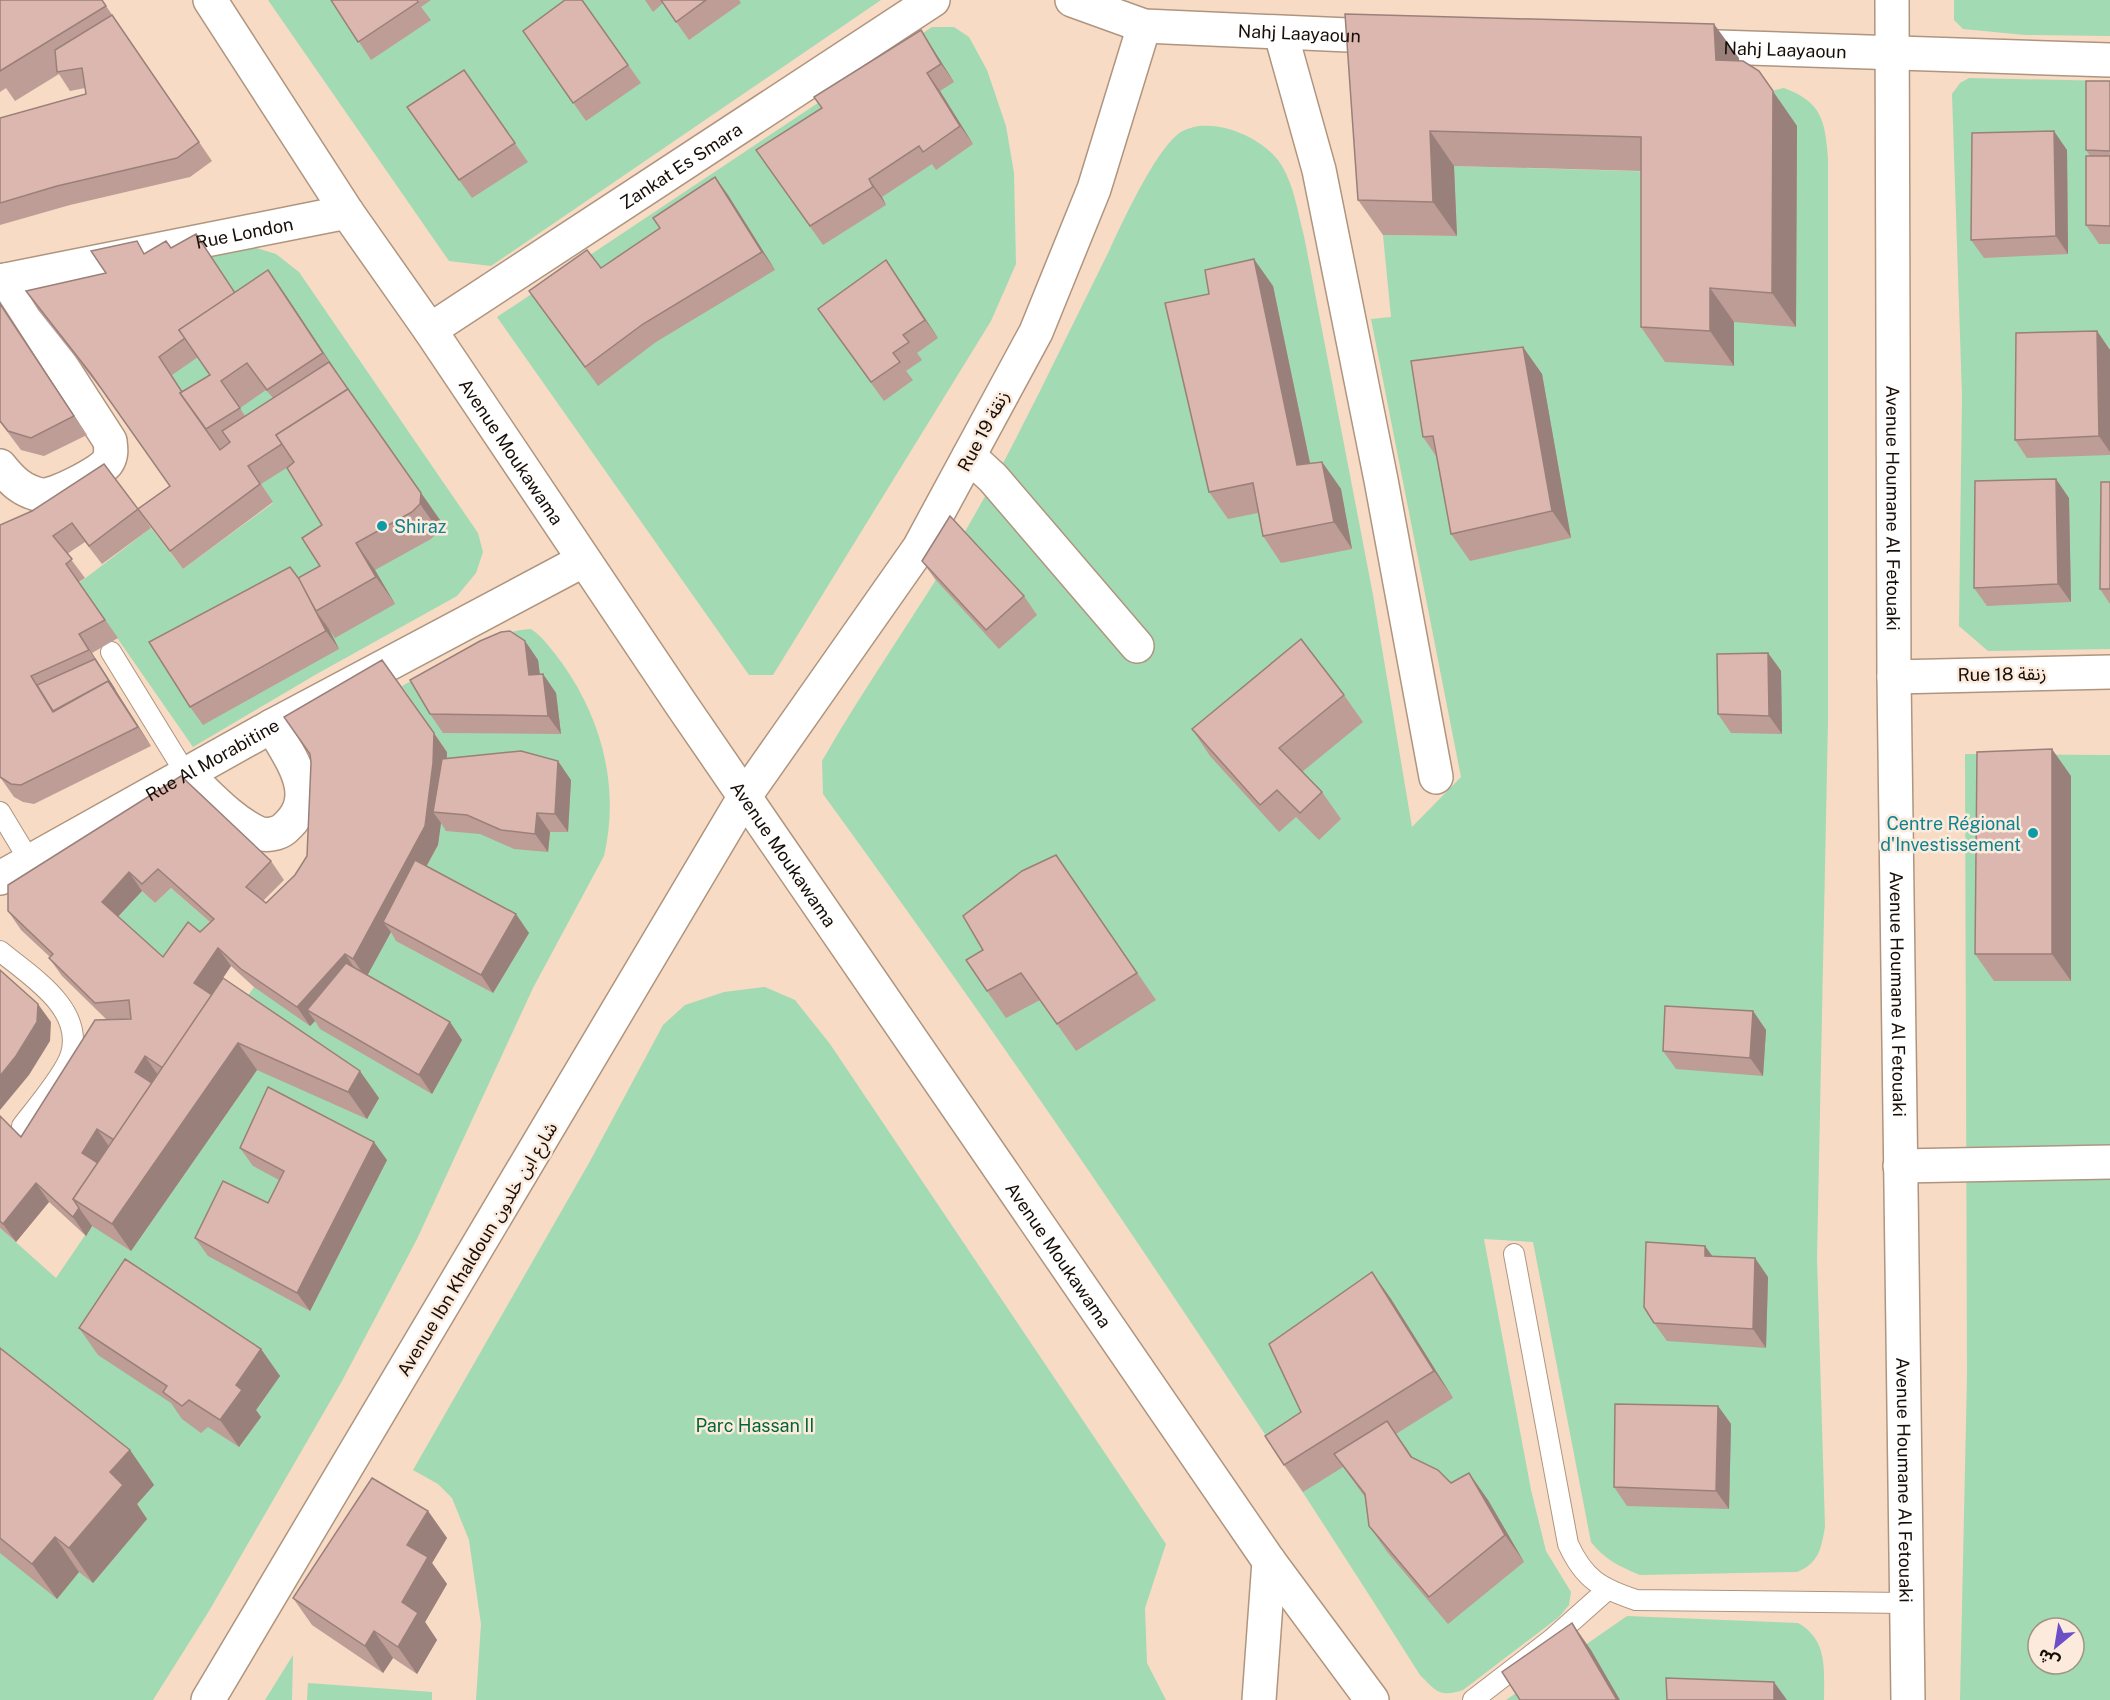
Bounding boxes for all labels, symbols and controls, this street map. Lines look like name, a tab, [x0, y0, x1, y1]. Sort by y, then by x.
street label: Nahj Laayaoun	[1237, 20, 1361, 46]
street label: Nahj Laayaoun	[1723, 37, 1847, 62]
street label: Zankat Es Smara	[616, 118, 746, 213]
street label: Rue London	[194, 212, 295, 252]
street label: Avenue Moukawama	[455, 374, 568, 529]
street label: Avenue Houmane Al Fetouaki	[1883, 385, 1904, 631]
street label: Rue 19 زنقة	[953, 387, 1014, 475]
place label: Shiraz	[394, 516, 446, 537]
marker: Shiraz	[375, 519, 389, 533]
street label: Rue 18 زنقة	[1957, 663, 2047, 686]
street label: Rue Al Morabitine	[142, 714, 282, 805]
street label: Avenue Moukawama	[727, 777, 841, 931]
place label: Centre Régional d'Investissement	[1880, 813, 2021, 855]
marker: Centre Régional d'Investissement	[2026, 826, 2040, 840]
street label: Avenue Houmane Al Fetouaki	[1886, 871, 1911, 1117]
street label: Avenue Ibn Khaldoun شارع ابن خلدون	[393, 1118, 565, 1382]
street label: Avenue Moukawama	[1002, 1178, 1116, 1331]
street label: Avenue Houmane Al Fetouaki	[1893, 1357, 1917, 1603]
park label: Parc Hassan II	[696, 1415, 814, 1436]
north arrow	[2026, 1616, 2086, 1676]
text: ش	[2034, 1645, 2063, 1672]

